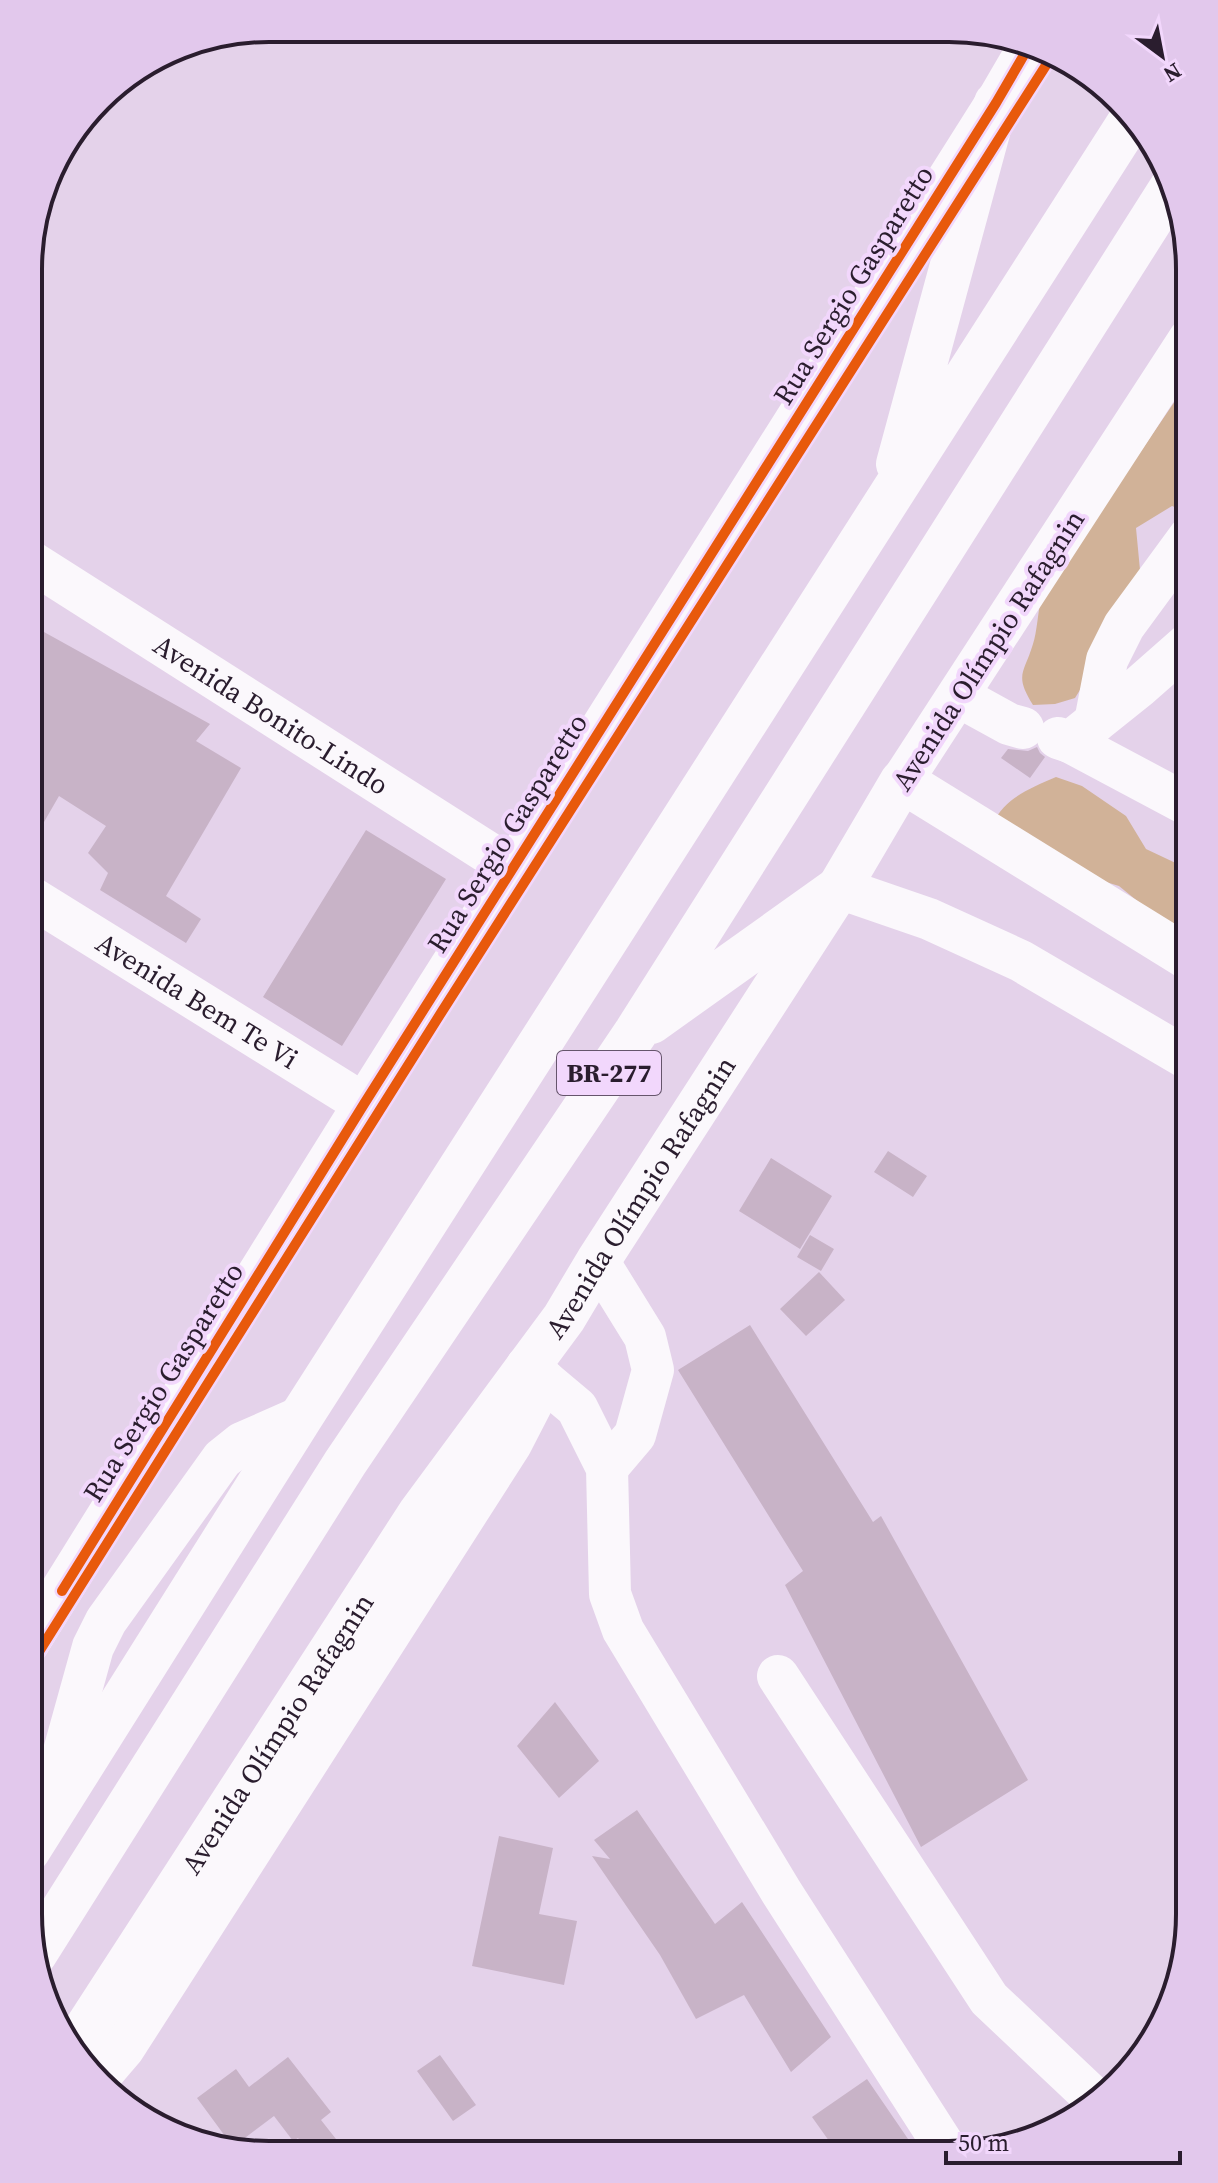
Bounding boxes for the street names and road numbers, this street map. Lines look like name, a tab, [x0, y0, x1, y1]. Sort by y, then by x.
street label: Rua Sergio Gasparetto	[764, 158, 942, 412]
street label: Avenida Olímpio Rafagnin	[883, 502, 1093, 798]
street label: Avenida Bonito-Lindo	[146, 626, 396, 804]
street label: Rua Sergio Gasparetto	[418, 706, 596, 960]
street label: Avenida Bem Te Vi	[89, 923, 305, 1078]
street label: Avenida Olímpio Rafagnin	[536, 1049, 744, 1346]
road number: BR-277	[557, 1051, 661, 1095]
street label: Rua Sergio Gasparetto	[74, 1255, 252, 1509]
street label: Avenida Olímpio Rafagnin	[172, 1586, 382, 1881]

